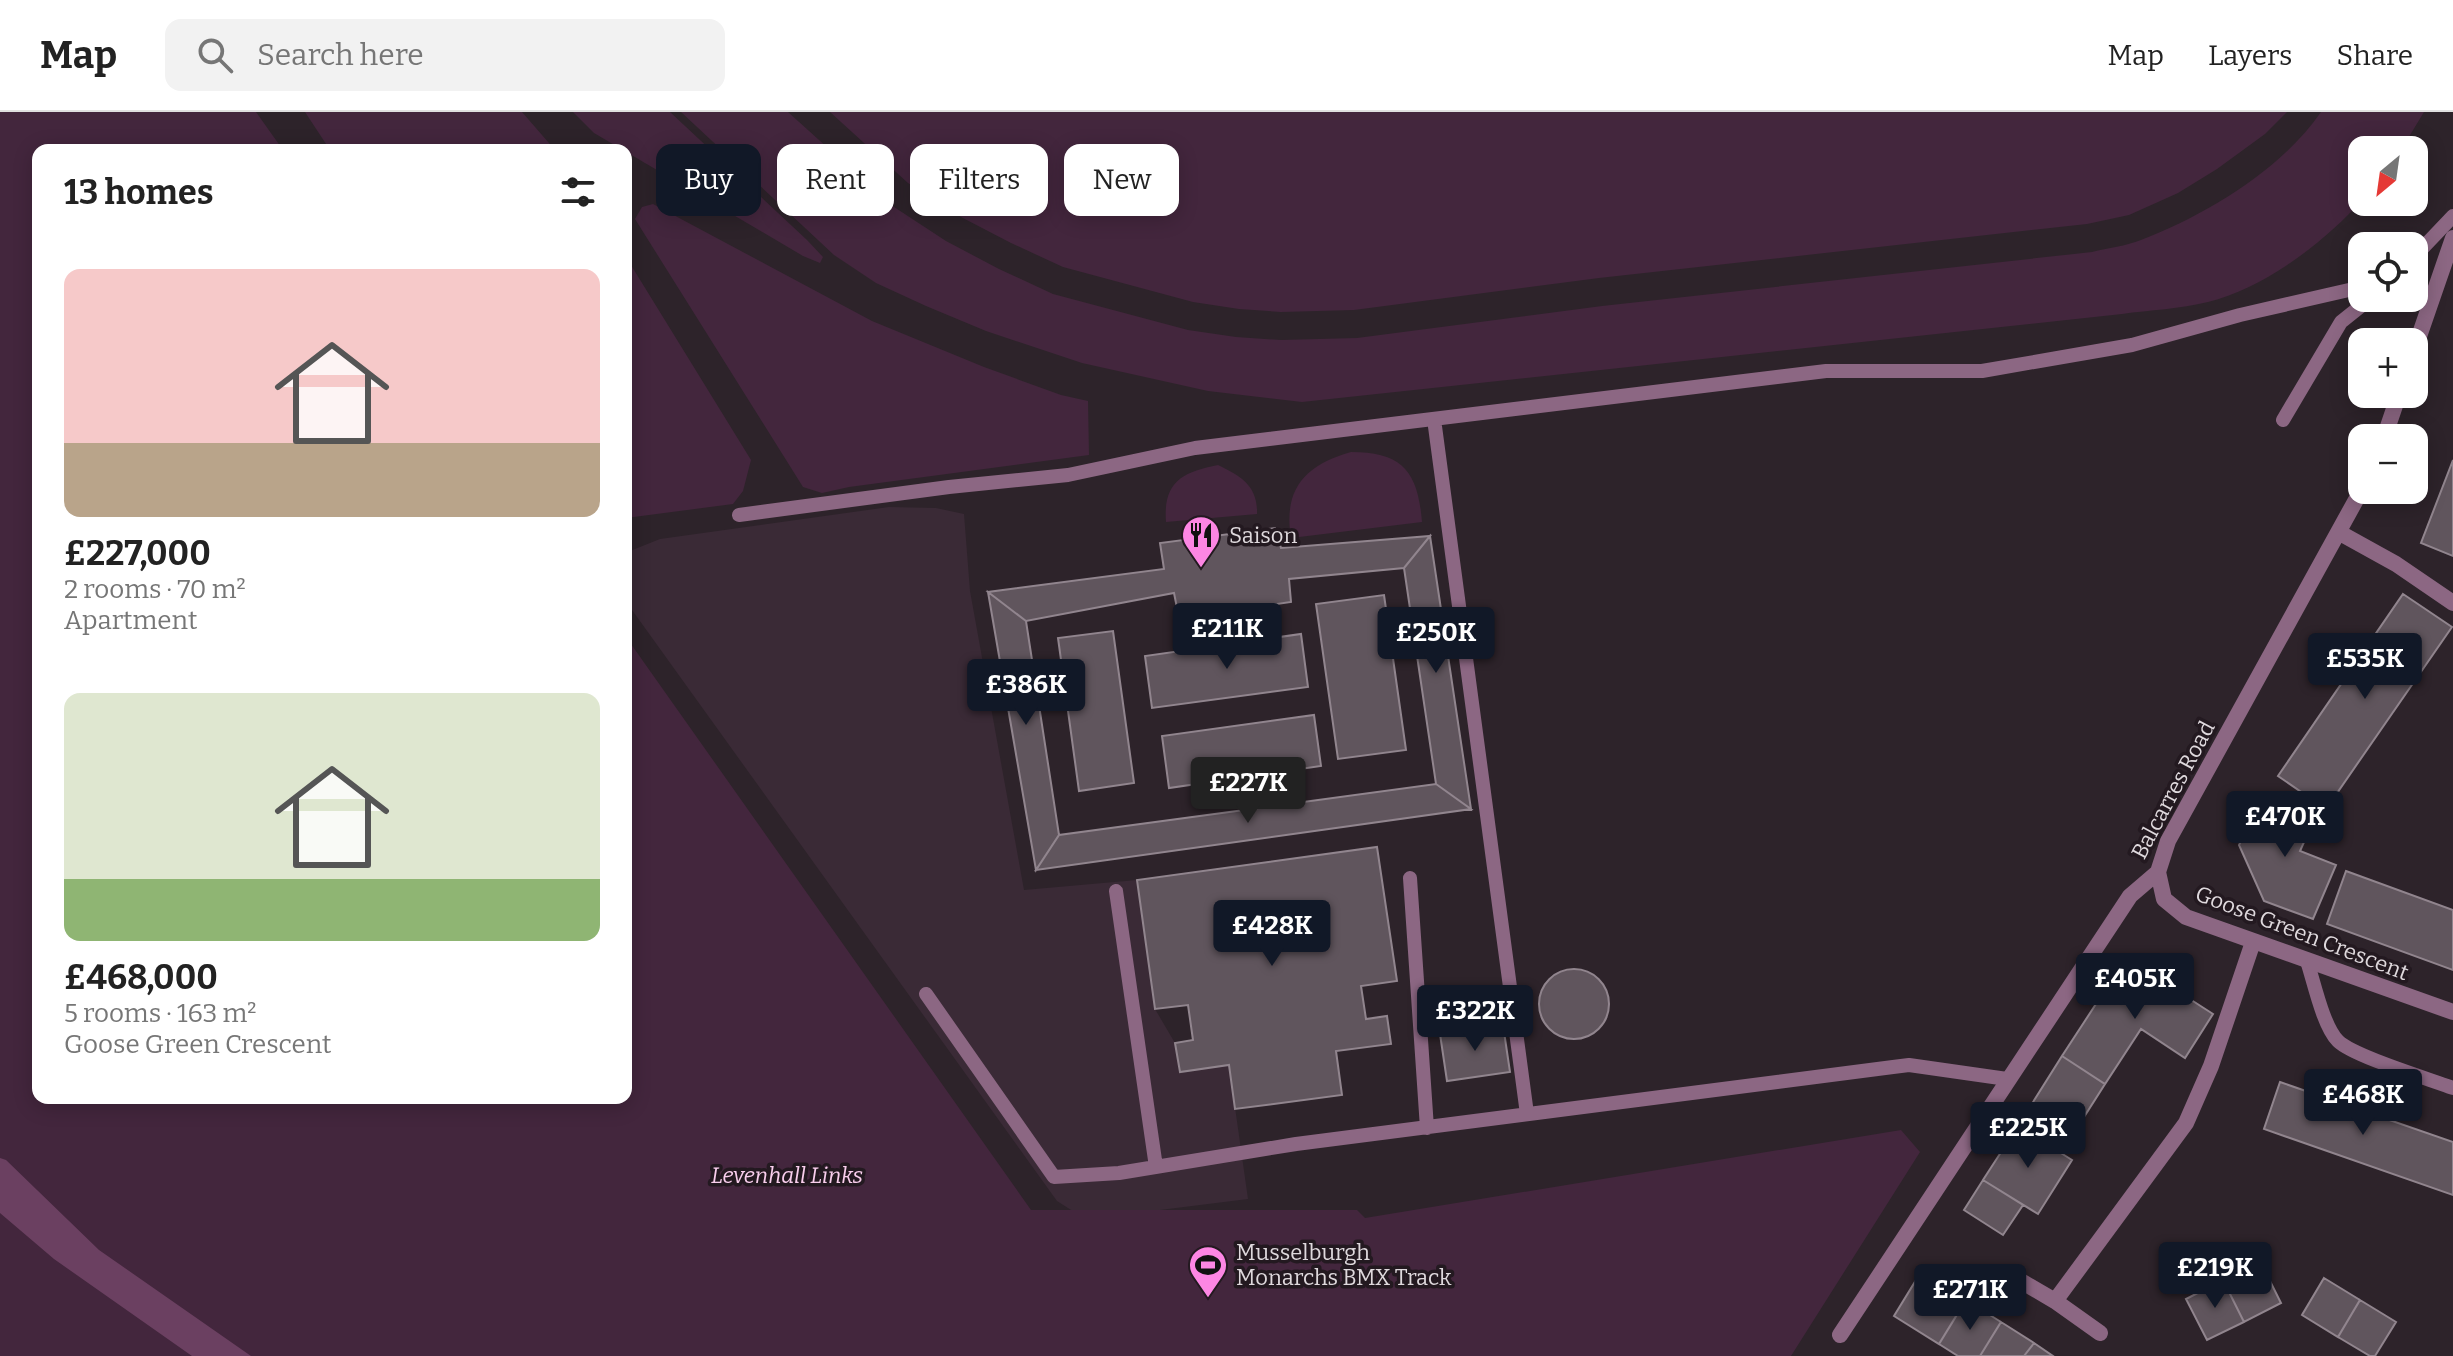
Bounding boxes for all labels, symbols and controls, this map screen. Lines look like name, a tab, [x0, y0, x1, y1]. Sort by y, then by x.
search box	[165, 19, 725, 91]
text: Map	[40, 32, 117, 78]
icon: search	[193, 33, 237, 77]
text: Search here	[257, 37, 424, 73]
text: Map	[2107, 39, 2164, 72]
text: Layers	[2208, 39, 2292, 72]
text: Share	[2336, 39, 2413, 72]
north arrow	[2348, 136, 2428, 216]
map controls	[2348, 136, 2428, 504]
chip: Buy	[656, 144, 761, 216]
chip: Rent	[777, 144, 894, 216]
chip: Filters	[910, 144, 1048, 216]
chip: New	[1064, 144, 1179, 216]
icon: filters	[556, 170, 600, 214]
text: 13 homes	[64, 172, 213, 213]
button: locate	[2348, 232, 2428, 312]
icon: home	[260, 321, 404, 465]
button: +	[2348, 328, 2428, 408]
button: −	[2348, 424, 2428, 504]
restaurant icon: Saison	[1180, 514, 1222, 569]
place label: Saison	[1229, 522, 1297, 549]
text: £227,000	[64, 533, 211, 574]
text: 2 rooms · 70 m²	[64, 574, 246, 605]
pin: £211K	[1171, 603, 1283, 671]
text: Apartment	[64, 605, 197, 636]
pin: £250K	[1380, 607, 1492, 675]
text: £211K	[1191, 613, 1263, 644]
text: £250K	[1396, 617, 1476, 648]
pin: £535K	[2309, 633, 2421, 701]
text: £535K	[2326, 643, 2404, 674]
pin: £386K	[970, 659, 1082, 727]
text: £386K	[985, 669, 1067, 700]
street label: Balcarres Road	[2125, 716, 2221, 864]
icon: home	[260, 745, 404, 889]
pin: £227K	[1192, 757, 1304, 825]
text: £227K	[1209, 767, 1287, 798]
pin: £470K	[2229, 791, 2341, 859]
text: £470K	[2244, 801, 2326, 832]
street label: Goose Green Crescent	[2191, 880, 2413, 986]
pin: £428K	[1216, 900, 1328, 968]
text: £428K	[1231, 910, 1313, 941]
pin: £405K	[2079, 953, 2191, 1021]
text: £468,000	[64, 957, 218, 998]
text: £405K	[2094, 963, 2176, 994]
pin: £322K	[1419, 985, 1531, 1053]
text: £322K	[1435, 995, 1515, 1026]
text: 5 rooms · 163 m²	[64, 998, 257, 1029]
text: Goose Green Crescent	[64, 1029, 332, 1060]
pin: £468K	[2307, 1069, 2419, 1137]
text: £468K	[2322, 1079, 2404, 1110]
pin: £225K	[1972, 1102, 2084, 1170]
text: £225K	[1988, 1112, 2068, 1143]
park label: Levenhall Links	[711, 1162, 863, 1189]
place label: Musselburgh Monarchs BMX Track	[1236, 1239, 1452, 1291]
pin: £219K	[2159, 1242, 2271, 1310]
sports icon: Musselburgh Monarchs BMX Track	[1187, 1244, 1229, 1299]
text: £219K	[2177, 1252, 2253, 1283]
pin: £271K	[1914, 1264, 2026, 1332]
text: £271K	[1932, 1274, 2008, 1305]

